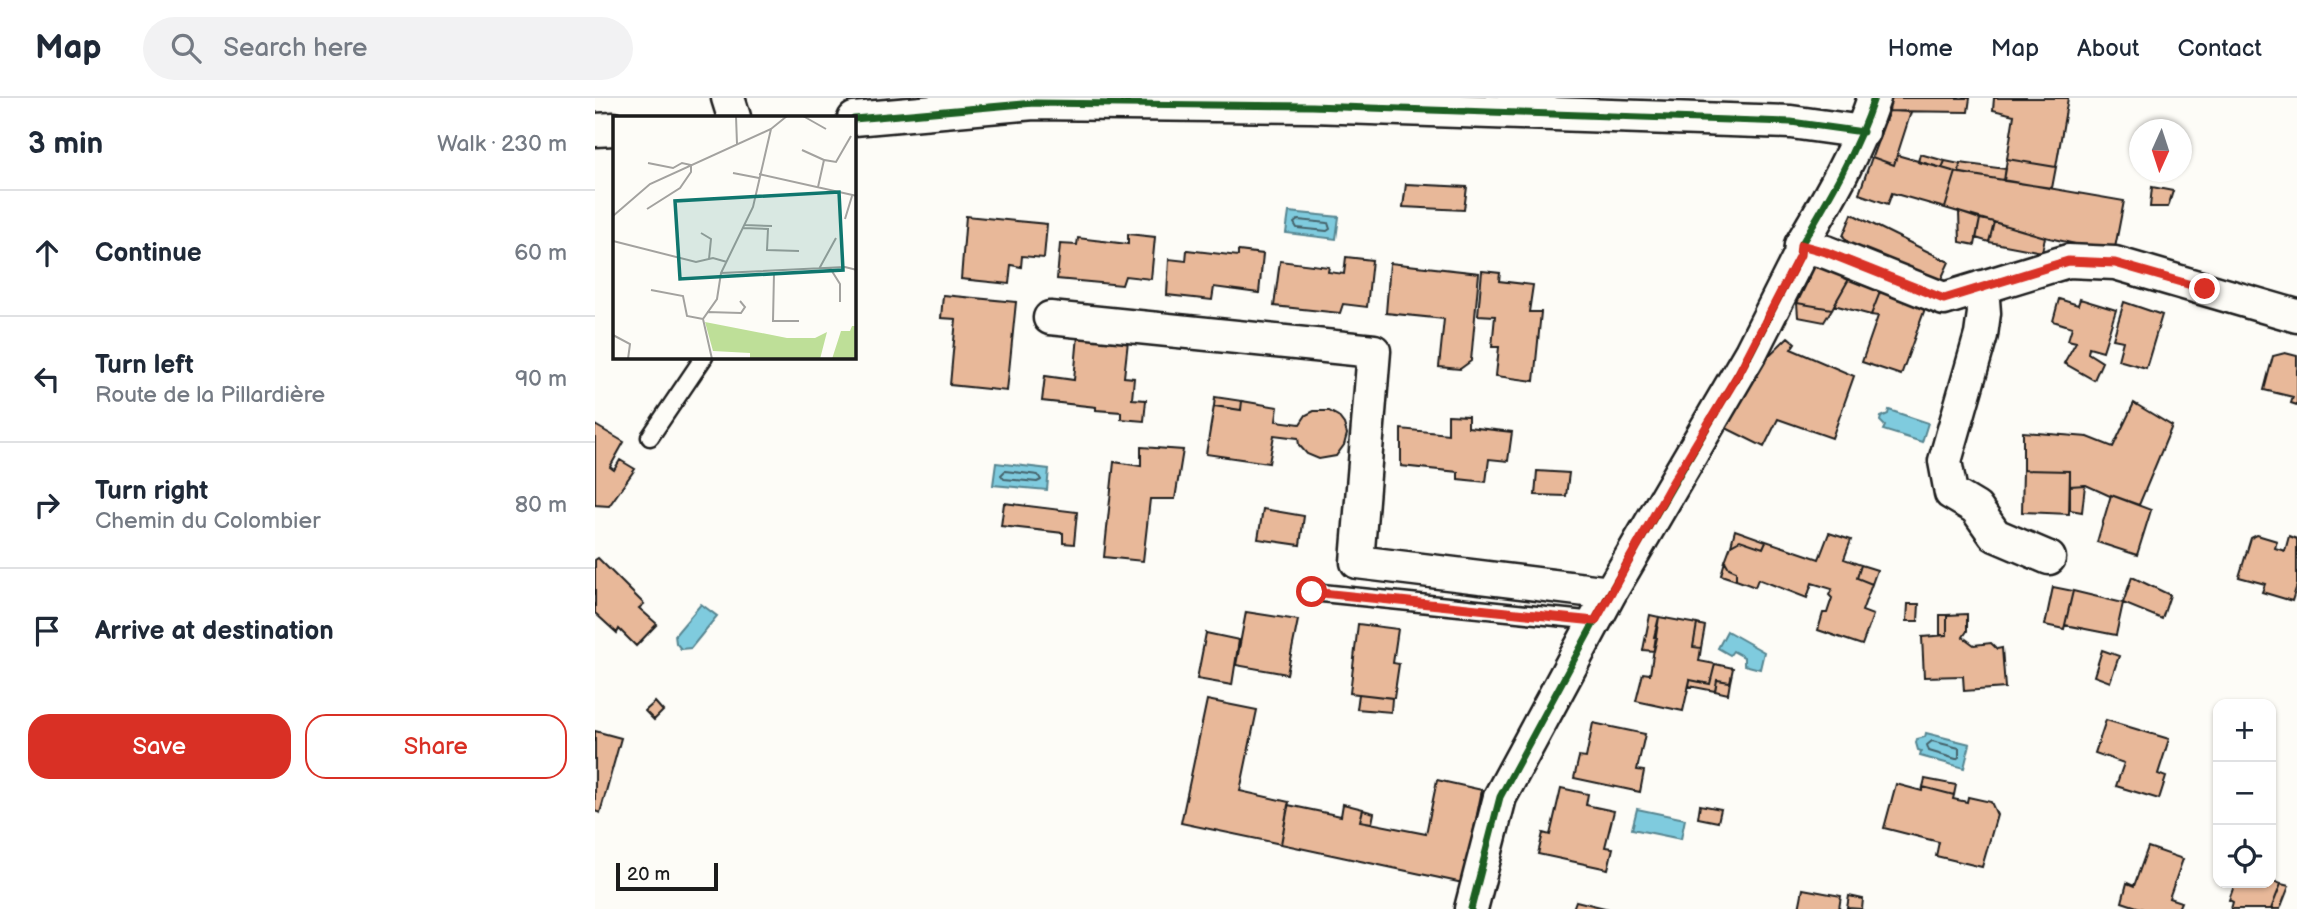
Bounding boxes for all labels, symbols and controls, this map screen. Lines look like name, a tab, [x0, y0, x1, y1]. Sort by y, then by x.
search box	[143, 17, 633, 80]
text: Map	[35, 28, 101, 68]
icon: search	[167, 29, 205, 67]
text: Search here	[223, 33, 367, 64]
text: Home	[1888, 34, 1953, 63]
text: Map	[1991, 34, 2039, 63]
text: About	[2077, 34, 2139, 63]
text: Contact	[2177, 34, 2262, 63]
inset map	[613, 116, 856, 359]
north arrow	[2129, 119, 2192, 182]
text: 3 min	[28, 126, 103, 162]
text: Walk · 230 m	[437, 130, 567, 158]
icon: ahead	[28, 234, 66, 272]
text: Continue	[95, 238, 202, 269]
text: 60 m	[514, 239, 567, 267]
route end	[2189, 273, 2220, 304]
text: Turn left	[95, 350, 194, 381]
icon: left	[28, 360, 66, 398]
text: 90 m	[515, 365, 567, 393]
text: Route de la Pillardière	[95, 381, 325, 409]
text: Turn right	[95, 476, 208, 507]
icon: right	[28, 486, 66, 524]
text: 80 m	[515, 491, 567, 519]
text: Chemin du Colombier	[95, 507, 320, 535]
route start	[1296, 576, 1327, 607]
icon: arrive	[28, 612, 66, 650]
text: Arrive at destination	[95, 616, 334, 647]
map controls	[2213, 699, 2276, 888]
button: +	[2213, 699, 2276, 762]
button: Save	[28, 714, 291, 779]
button: Share	[305, 714, 567, 779]
button: −	[2213, 762, 2276, 825]
button: locate	[2213, 825, 2276, 888]
scale bar	[616, 860, 717, 892]
text: 20 m	[627, 863, 670, 886]

